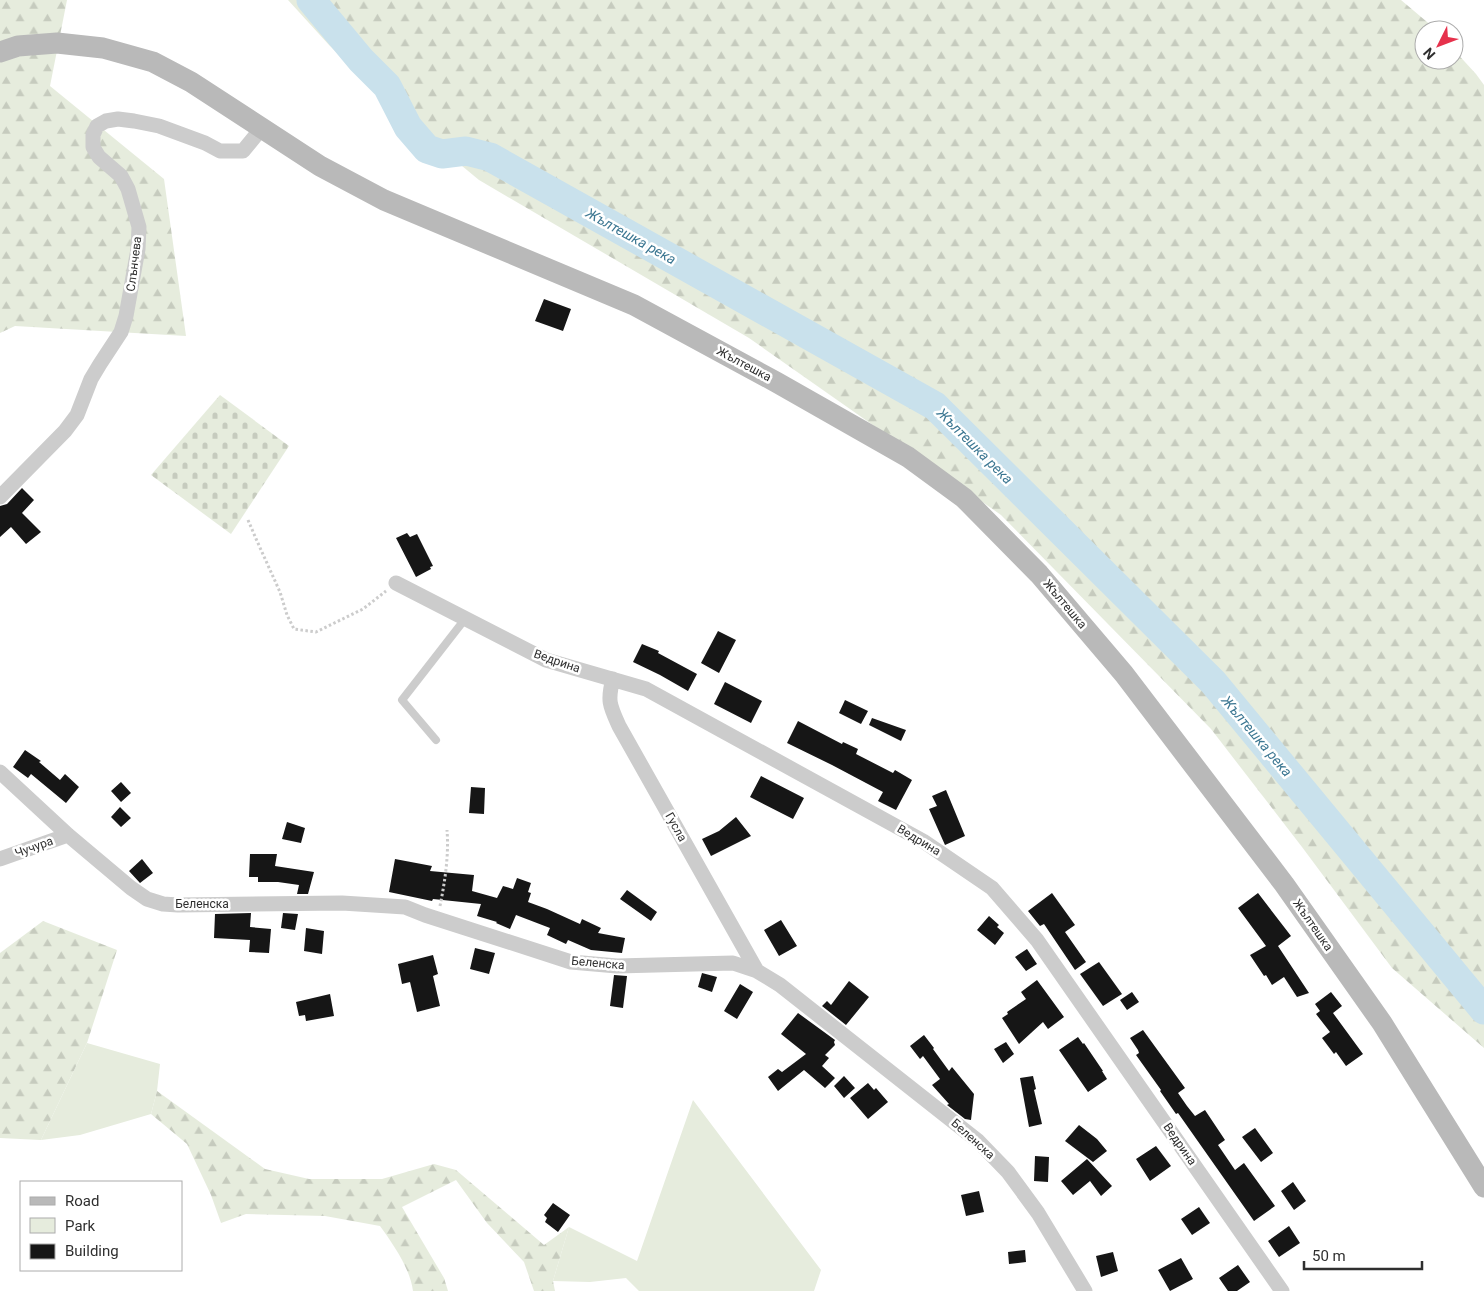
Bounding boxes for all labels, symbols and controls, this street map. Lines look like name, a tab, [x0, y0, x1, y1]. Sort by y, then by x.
north arrow	[1414, 20, 1464, 70]
text: N	[1420, 45, 1439, 63]
water label: Жълтешка река	[582, 204, 679, 267]
street label: Слънчева	[124, 236, 144, 292]
street label: Жълтешка	[714, 344, 774, 384]
water label: Жълтешка река	[933, 404, 1016, 487]
street label: Жълтешка	[1040, 577, 1090, 631]
street label: Ведрина	[532, 647, 582, 675]
water label: Жълтешка река	[1218, 692, 1295, 780]
street label: Гусла	[662, 810, 690, 844]
street label: Ведрина	[895, 822, 943, 858]
street label: Чучура	[13, 834, 55, 860]
street label: Беленска	[175, 897, 229, 911]
street label: Жълтешка	[1290, 897, 1336, 953]
street label: Беленска	[571, 954, 625, 972]
street label: Беленска	[948, 1116, 998, 1162]
street label: Ведрина	[1160, 1120, 1200, 1168]
legend	[20, 1181, 182, 1271]
text: Road	[65, 1192, 99, 1210]
text: Park	[65, 1217, 96, 1235]
scale bar	[1304, 1238, 1422, 1270]
text: Building	[65, 1242, 119, 1260]
text: 50 m	[1312, 1247, 1346, 1265]

